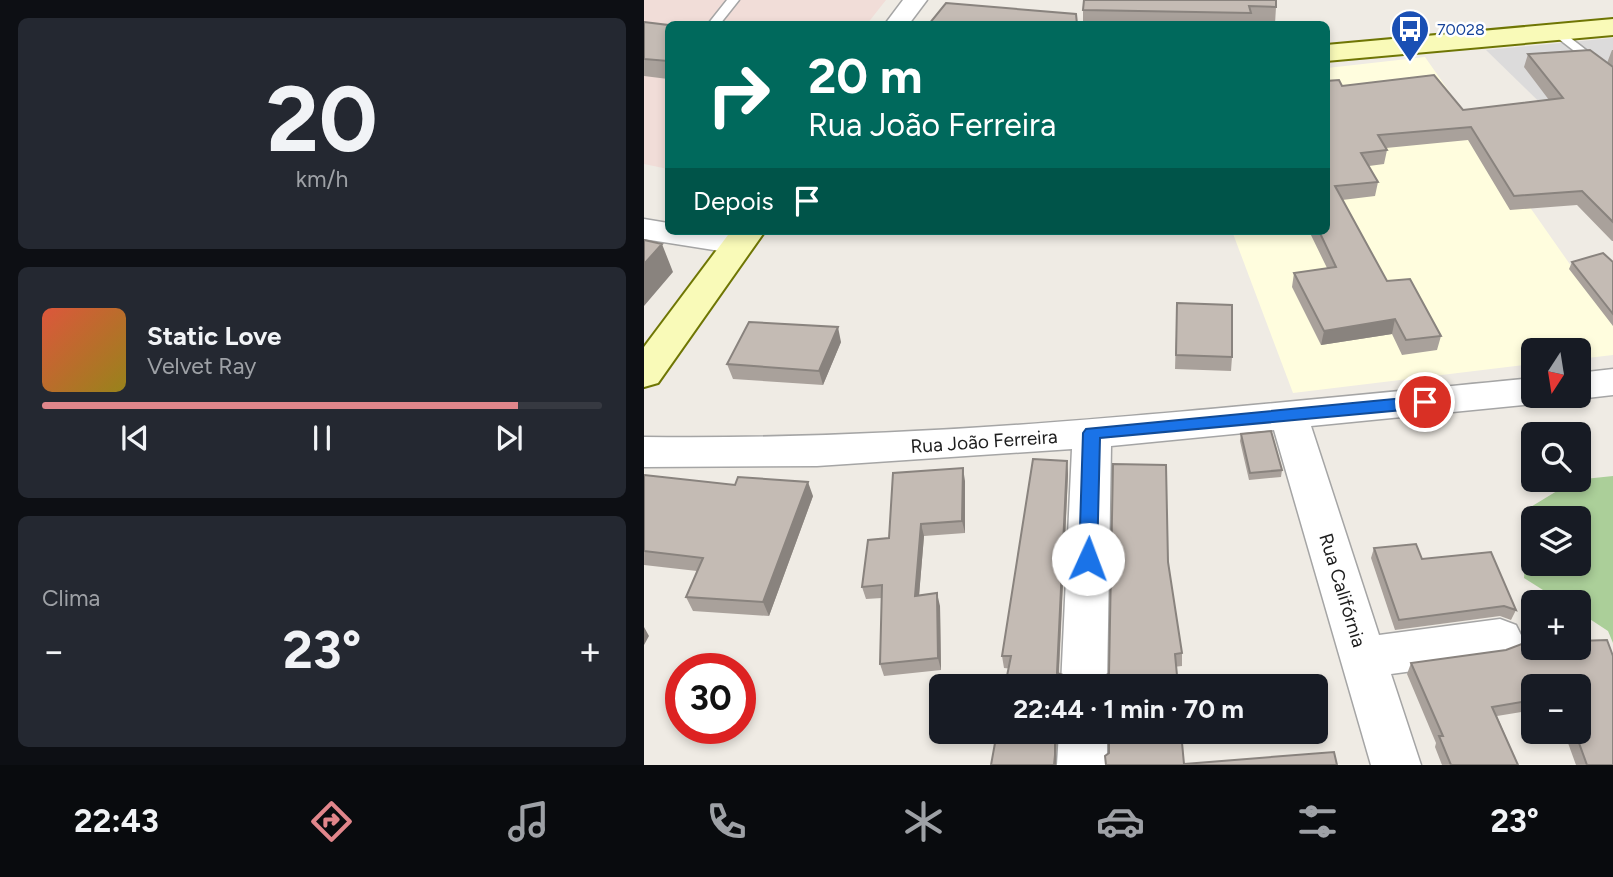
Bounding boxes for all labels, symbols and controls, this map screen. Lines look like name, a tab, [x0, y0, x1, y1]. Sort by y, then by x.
bus stop icon: 70028	[1389, 8, 1431, 63]
place label: 70028	[1437, 20, 1485, 39]
text: 20 m	[808, 46, 923, 105]
icon: right	[693, 49, 784, 140]
text: 20	[266, 65, 378, 174]
text: Rua João Ferreira	[808, 106, 1056, 144]
text: km/h	[296, 165, 348, 193]
icon: arrive	[788, 182, 826, 220]
text: Depois	[693, 185, 774, 217]
text: Static Love	[147, 320, 281, 352]
north arrow	[1521, 338, 1591, 408]
map controls	[1521, 338, 1591, 744]
text: Velvet Ray	[147, 352, 256, 380]
pin	[1395, 372, 1455, 432]
icon: arrive	[1406, 383, 1444, 421]
icon: previous	[116, 419, 154, 457]
icon: pause	[303, 419, 341, 457]
icon: next	[490, 419, 528, 457]
button: search	[1521, 422, 1591, 492]
street label: Rua João Ferreira	[910, 425, 1058, 458]
button: layers	[1521, 506, 1591, 576]
position arrow	[1051, 522, 1125, 596]
street label: Rua Califórnia	[1314, 530, 1371, 650]
text: Clima	[42, 584, 100, 612]
button: +	[1521, 590, 1591, 660]
text: 23°	[283, 619, 361, 681]
text: −	[42, 628, 66, 674]
text: +	[578, 628, 602, 674]
speed limit sign: 30	[665, 653, 756, 744]
button: −	[1521, 674, 1591, 744]
text: 22:44 · 1 min · 70 m	[1013, 693, 1244, 725]
icon: directions	[307, 797, 356, 846]
icon: music	[504, 797, 553, 846]
icon: phone	[702, 797, 751, 846]
icon: climate	[899, 797, 948, 846]
icon: car	[1096, 797, 1145, 846]
icon: filters	[1293, 797, 1342, 846]
text: 22:43	[74, 802, 159, 840]
text: 23°	[1490, 802, 1539, 840]

